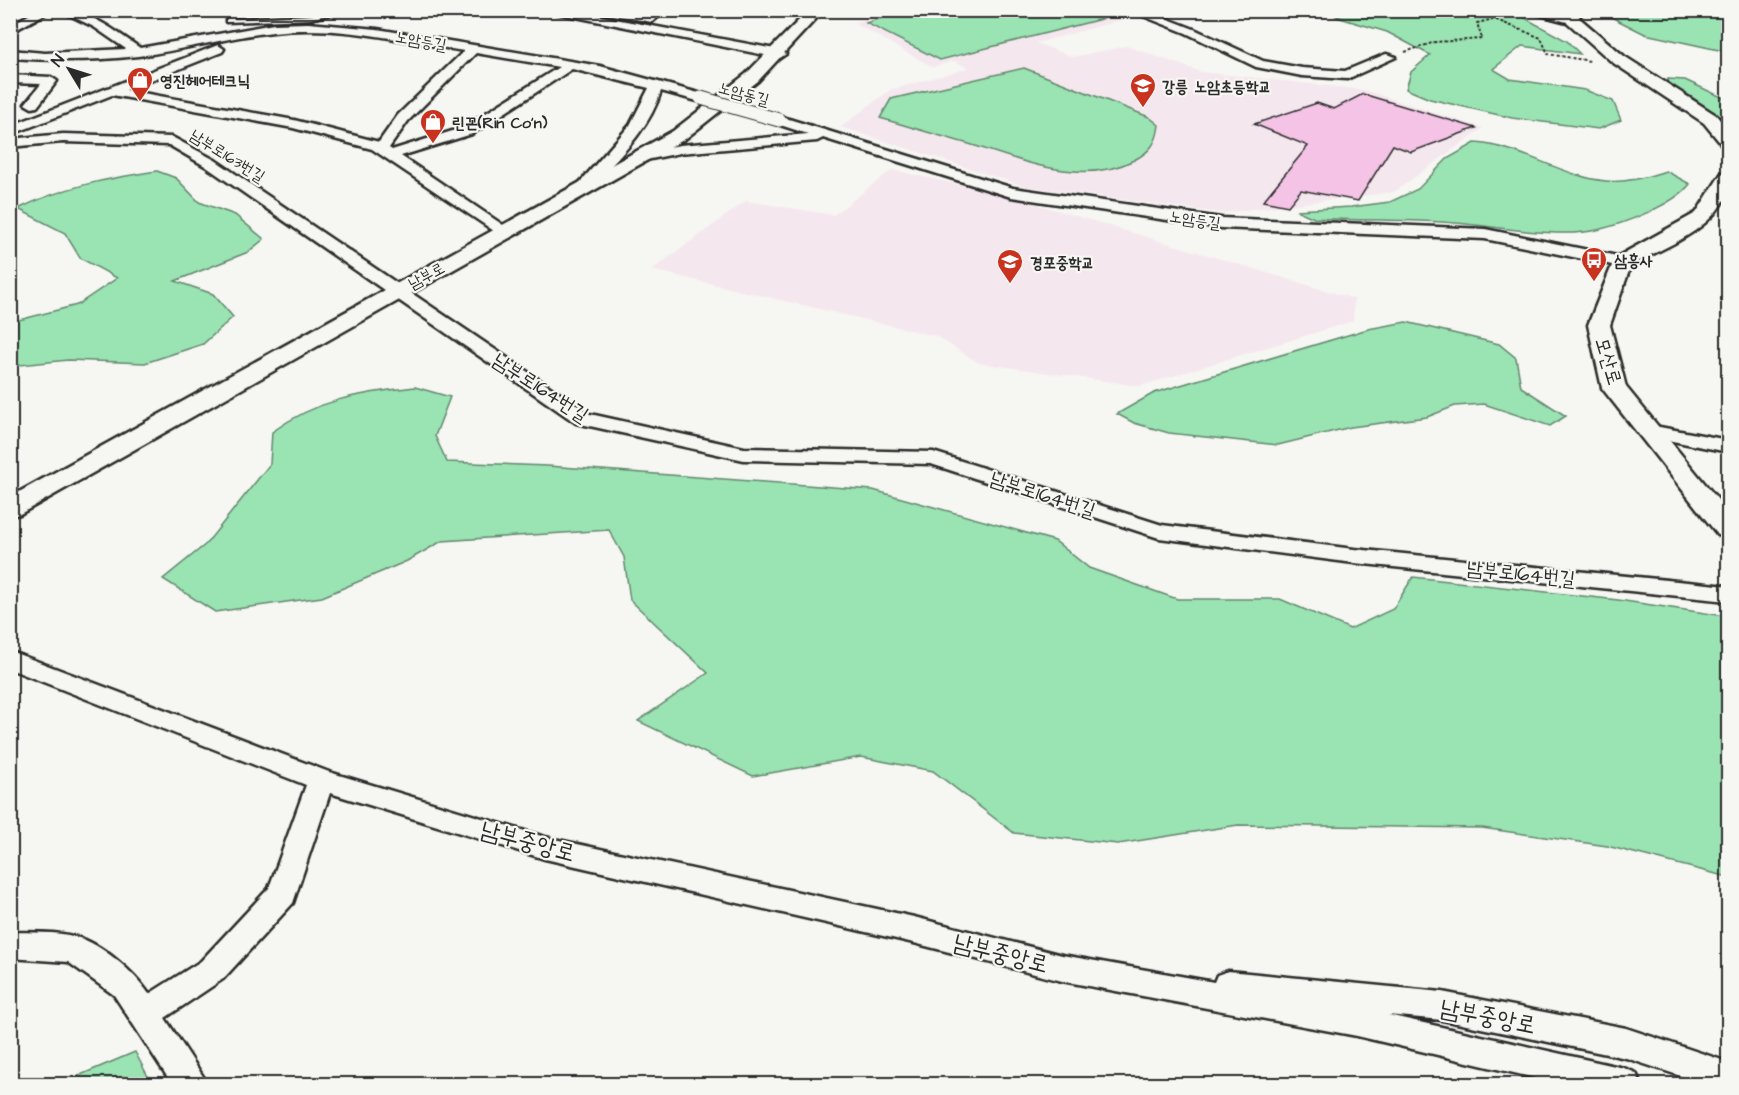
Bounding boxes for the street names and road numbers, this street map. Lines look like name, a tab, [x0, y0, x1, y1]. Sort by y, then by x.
street label: 노암등길	[394, 26, 448, 56]
street label: 노암동길	[716, 77, 772, 111]
street label: 남부로163번길	[186, 124, 269, 188]
street label: 노암등길	[1168, 206, 1222, 234]
street label: 남부로	[404, 257, 449, 295]
street label: 모산로	[1588, 334, 1628, 388]
street label: 남부로164번길	[487, 346, 594, 429]
street label: 남부로164번길	[986, 465, 1099, 525]
street label: 남부로164번길	[1465, 554, 1577, 594]
street label: 남부중앙로	[477, 813, 579, 871]
street label: 남부중앙로	[950, 926, 1052, 982]
street label: 남부중앙로	[1437, 991, 1538, 1043]

